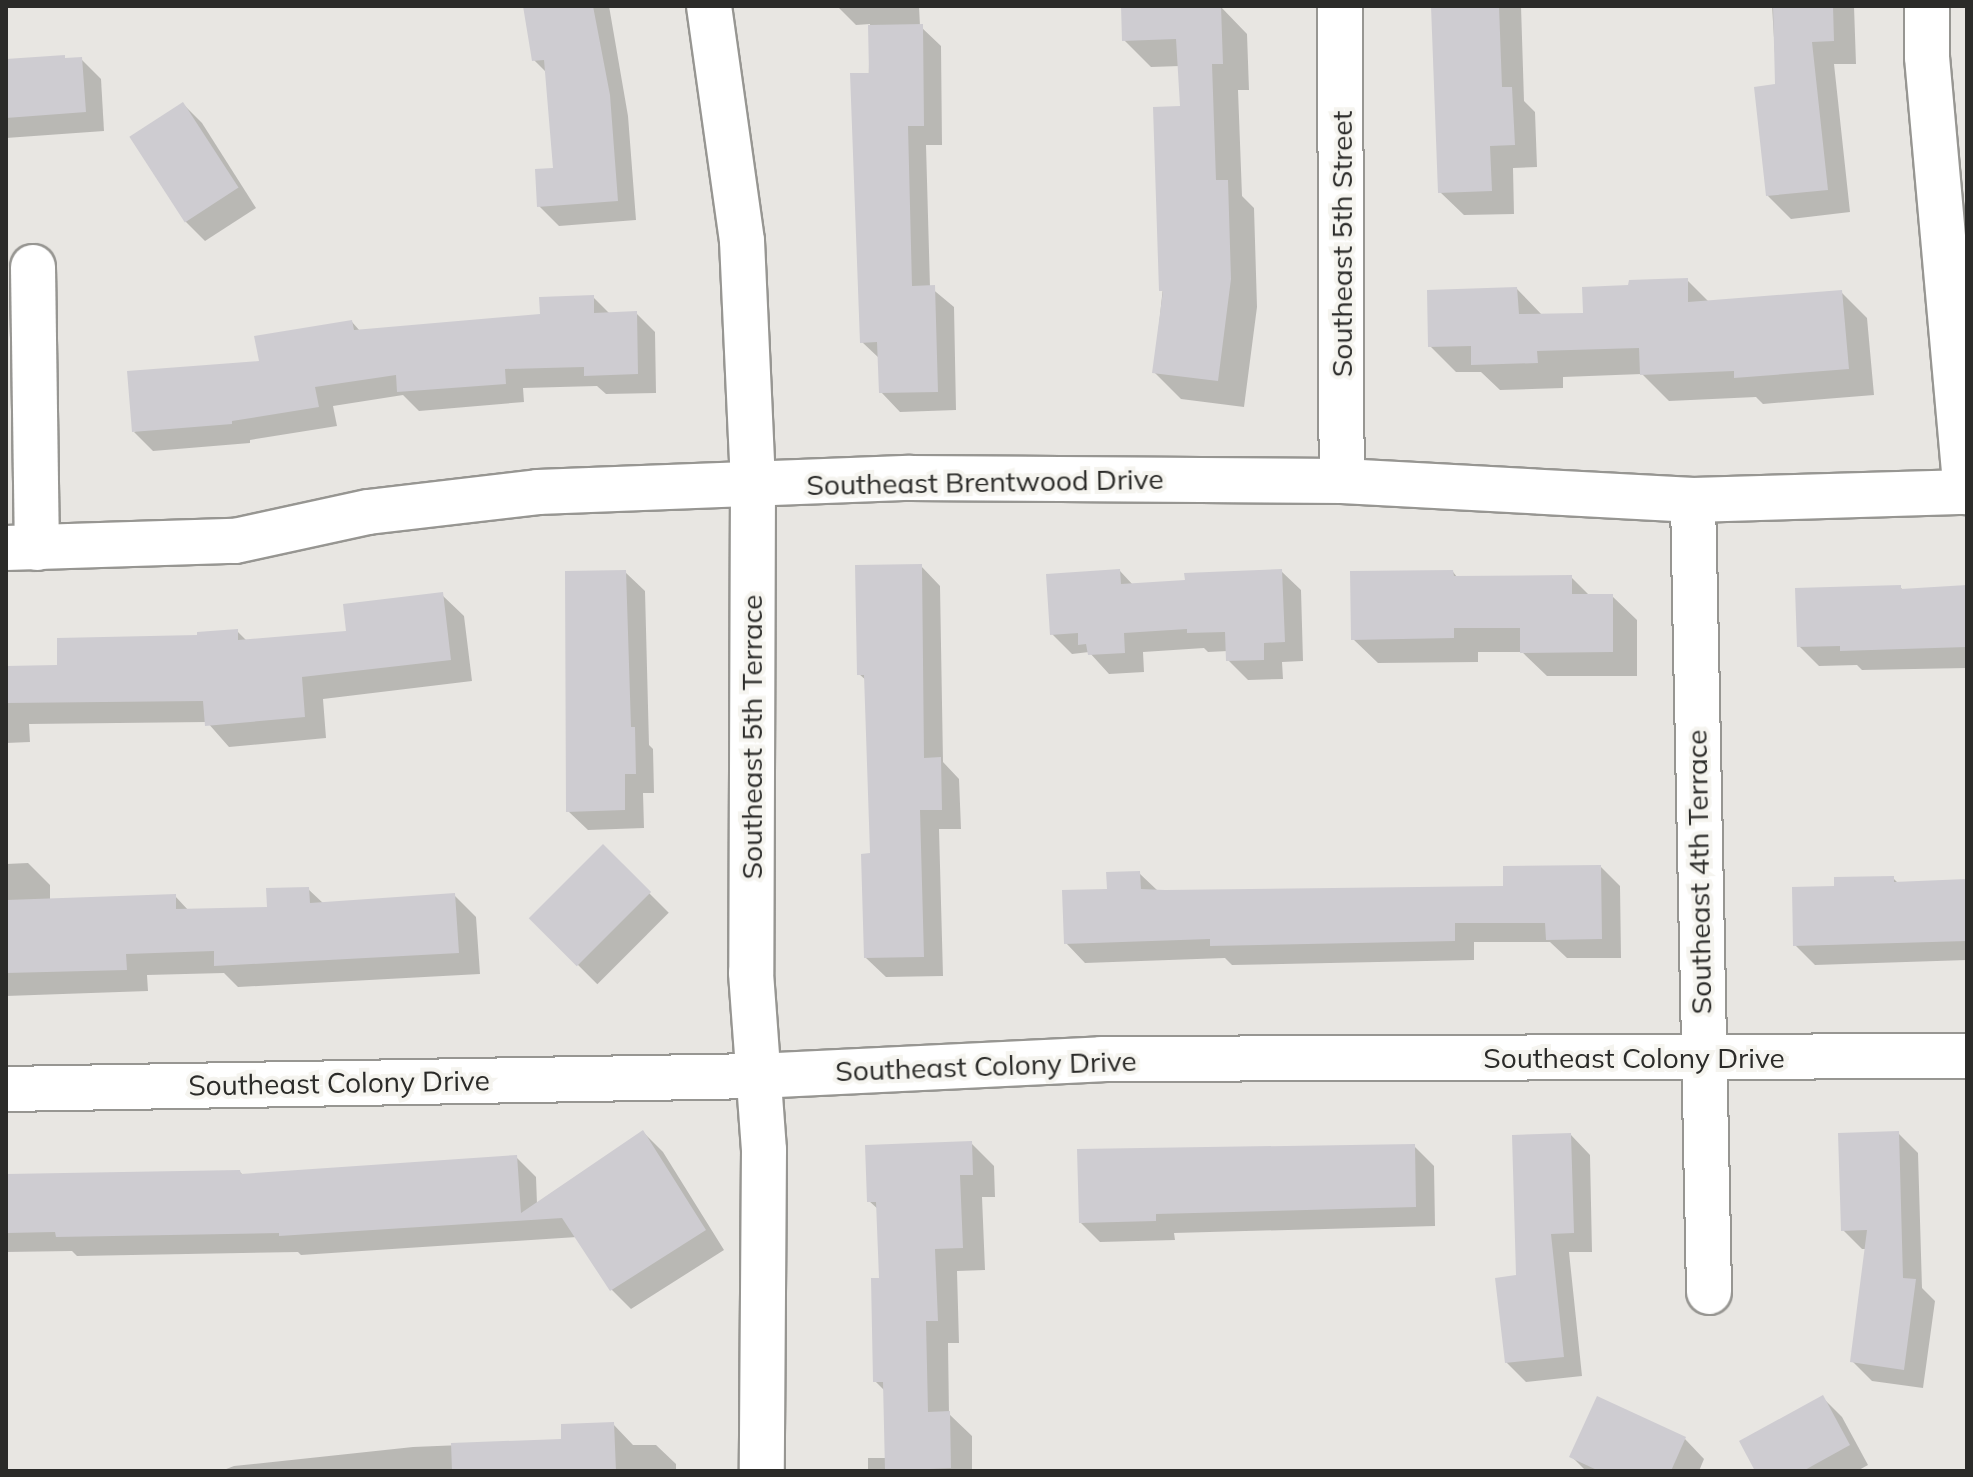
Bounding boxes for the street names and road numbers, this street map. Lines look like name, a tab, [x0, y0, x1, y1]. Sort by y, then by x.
street label: Southeast 5th Street	[1325, 111, 1359, 377]
street label: Southeast Brentwood Drive	[806, 462, 1164, 502]
street label: Southeast 5th Terrace	[735, 595, 769, 879]
street label: Southeast 4th Terrace	[1680, 729, 1718, 1015]
street label: Southeast Colony Drive	[1483, 1041, 1785, 1075]
street label: Southeast Colony Drive	[835, 1044, 1137, 1088]
street label: Southeast Colony Drive	[188, 1064, 490, 1102]

